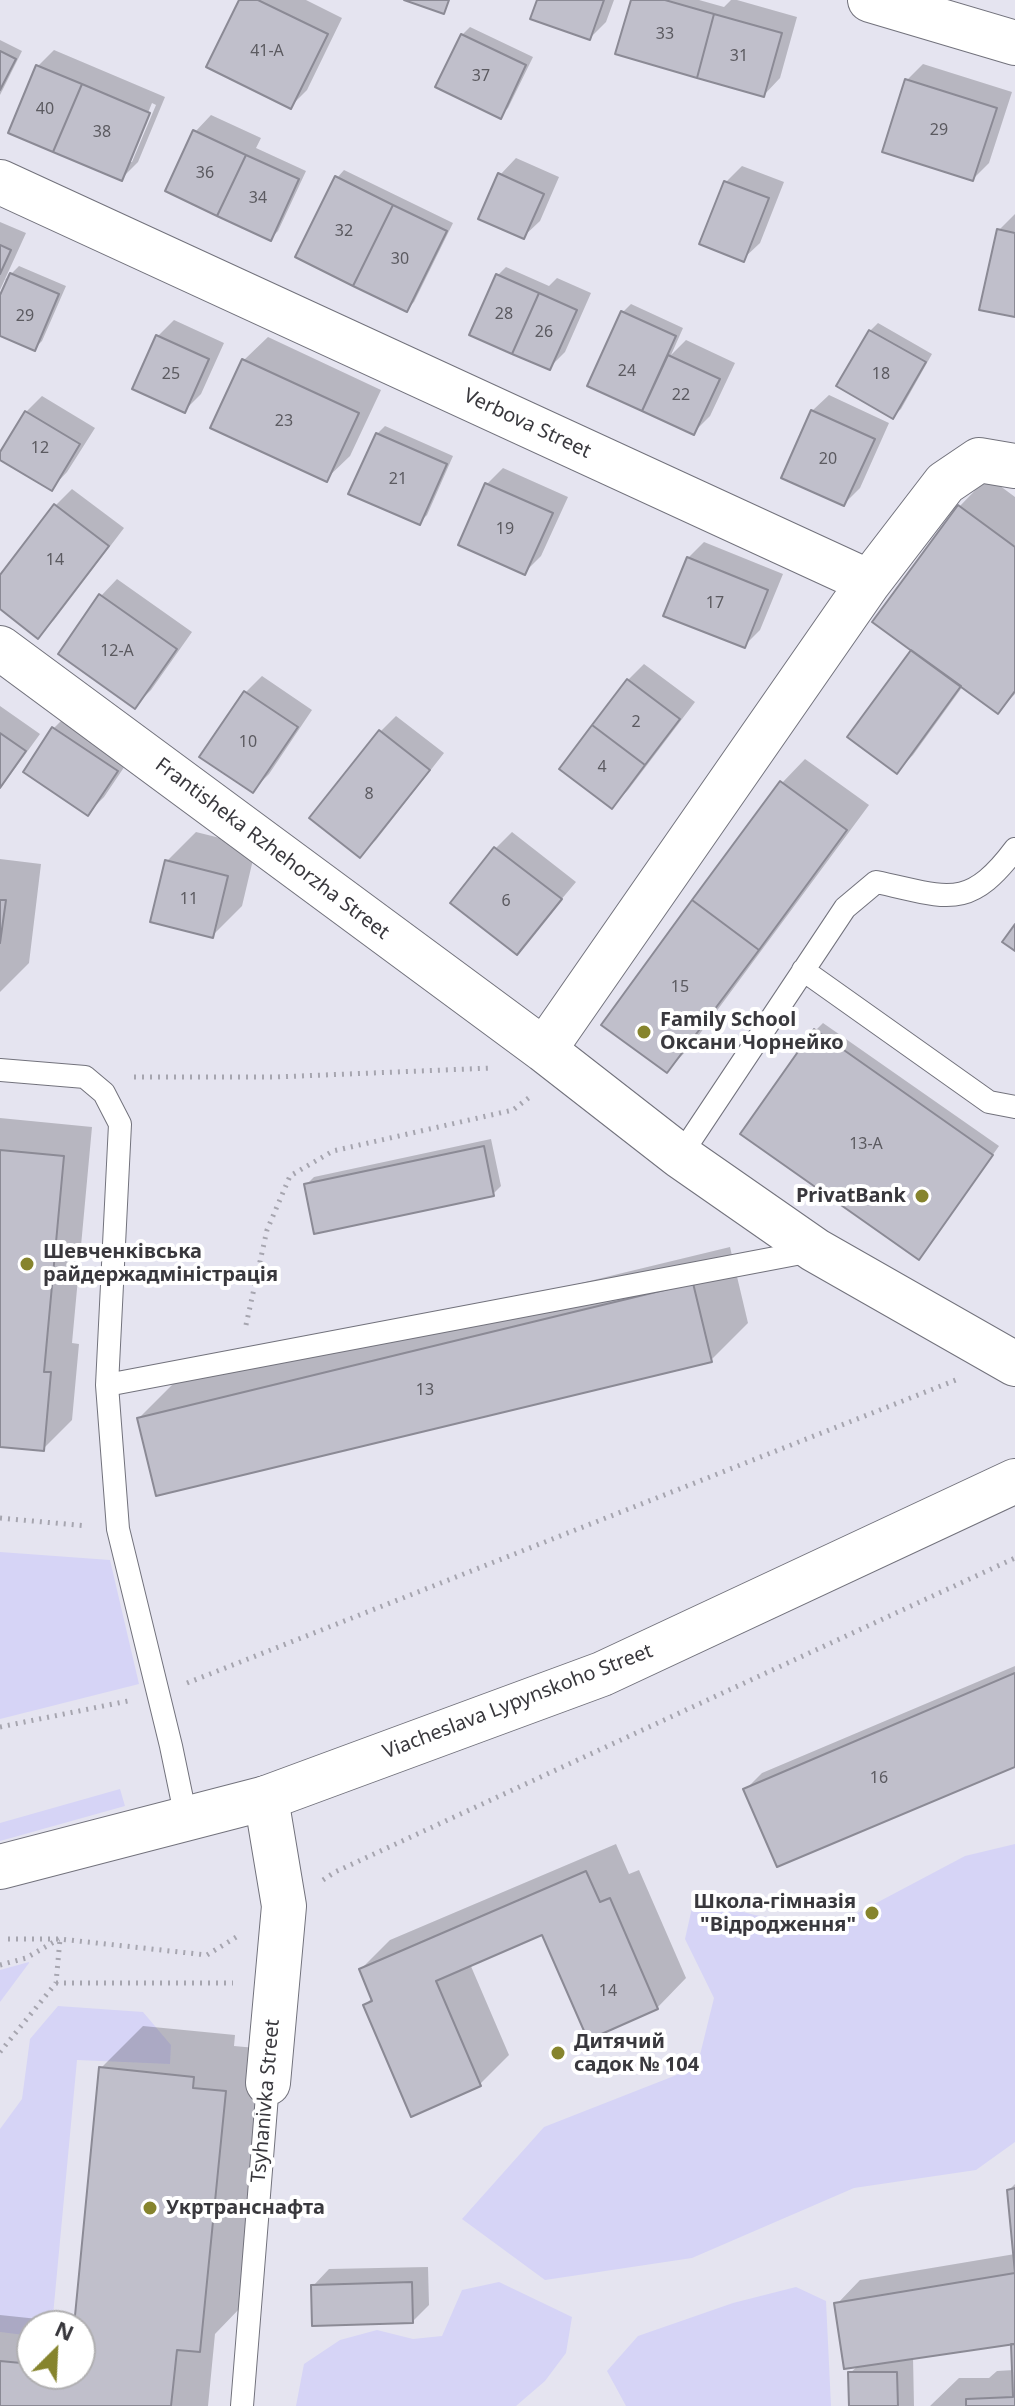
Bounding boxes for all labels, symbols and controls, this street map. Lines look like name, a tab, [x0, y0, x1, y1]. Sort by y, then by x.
house number: 33	[656, 24, 674, 44]
house number: 41-А	[250, 41, 284, 61]
house number: 31	[730, 46, 748, 66]
house number: 37	[472, 66, 490, 86]
house number: 40	[36, 99, 54, 119]
house number: 29	[930, 120, 948, 140]
house number: 38	[93, 122, 111, 142]
house number: 36	[196, 163, 214, 183]
house number: 34	[249, 188, 267, 208]
house number: 32	[335, 221, 353, 241]
house number: 30	[391, 249, 409, 269]
house number: 28	[495, 304, 513, 324]
house number: 29	[16, 306, 34, 326]
house number: 26	[535, 322, 553, 342]
house number: 24	[618, 361, 636, 381]
house number: 25	[162, 364, 180, 384]
house number: 18	[872, 364, 890, 384]
street label: Verbova Street	[460, 384, 594, 464]
house number: 22	[672, 385, 690, 405]
house number: 23	[275, 411, 293, 431]
house number: 12	[31, 438, 49, 458]
house number: 20	[819, 449, 837, 469]
house number: 21	[389, 469, 407, 489]
house number: 19	[496, 519, 514, 539]
house number: 14	[46, 550, 64, 570]
house number: 17	[706, 593, 724, 613]
house number: 12-А	[100, 641, 134, 661]
house number: 2	[631, 712, 641, 732]
house number: 10	[239, 732, 257, 752]
street label: Frantisheka Rzhehorzha Street	[150, 753, 394, 945]
house number: 4	[597, 757, 607, 777]
house number: 8	[364, 784, 374, 804]
house number: 11	[180, 889, 198, 909]
house number: 6	[501, 891, 511, 911]
house number: 15	[671, 977, 689, 997]
place label: Family School Оксани Чорнейко	[660, 1008, 844, 1055]
marker: Family School Оксани Чорнейко	[635, 1023, 653, 1041]
house number: 13-А	[849, 1134, 883, 1154]
place label: PrivatBank	[796, 1184, 906, 1208]
marker: PrivatBank	[913, 1187, 931, 1205]
place label: Шевченківська райдержадміністрація	[43, 1240, 278, 1287]
marker: Шевченківська райдержадміністрація	[18, 1255, 36, 1273]
house number: 13	[416, 1380, 434, 1400]
street label: Viacheslava Lypynskoho Street	[380, 1639, 656, 1765]
house number: 16	[870, 1768, 888, 1788]
place label: Школа-гімназія "Відродження"	[694, 1890, 856, 1937]
marker: Школа-гімназія "Відродження"	[863, 1904, 881, 1922]
house number: 14	[599, 1981, 617, 2001]
street label: Tsyhanivka Street	[247, 2018, 285, 2184]
place label: Дитячий садок № 104	[574, 2030, 699, 2077]
marker: Дитячий садок № 104	[549, 2044, 567, 2062]
place label: Укртранснафта	[166, 2196, 325, 2220]
marker: Укртранснафта	[141, 2199, 159, 2217]
north arrow	[16, 2310, 96, 2390]
text: N	[51, 2313, 79, 2347]

